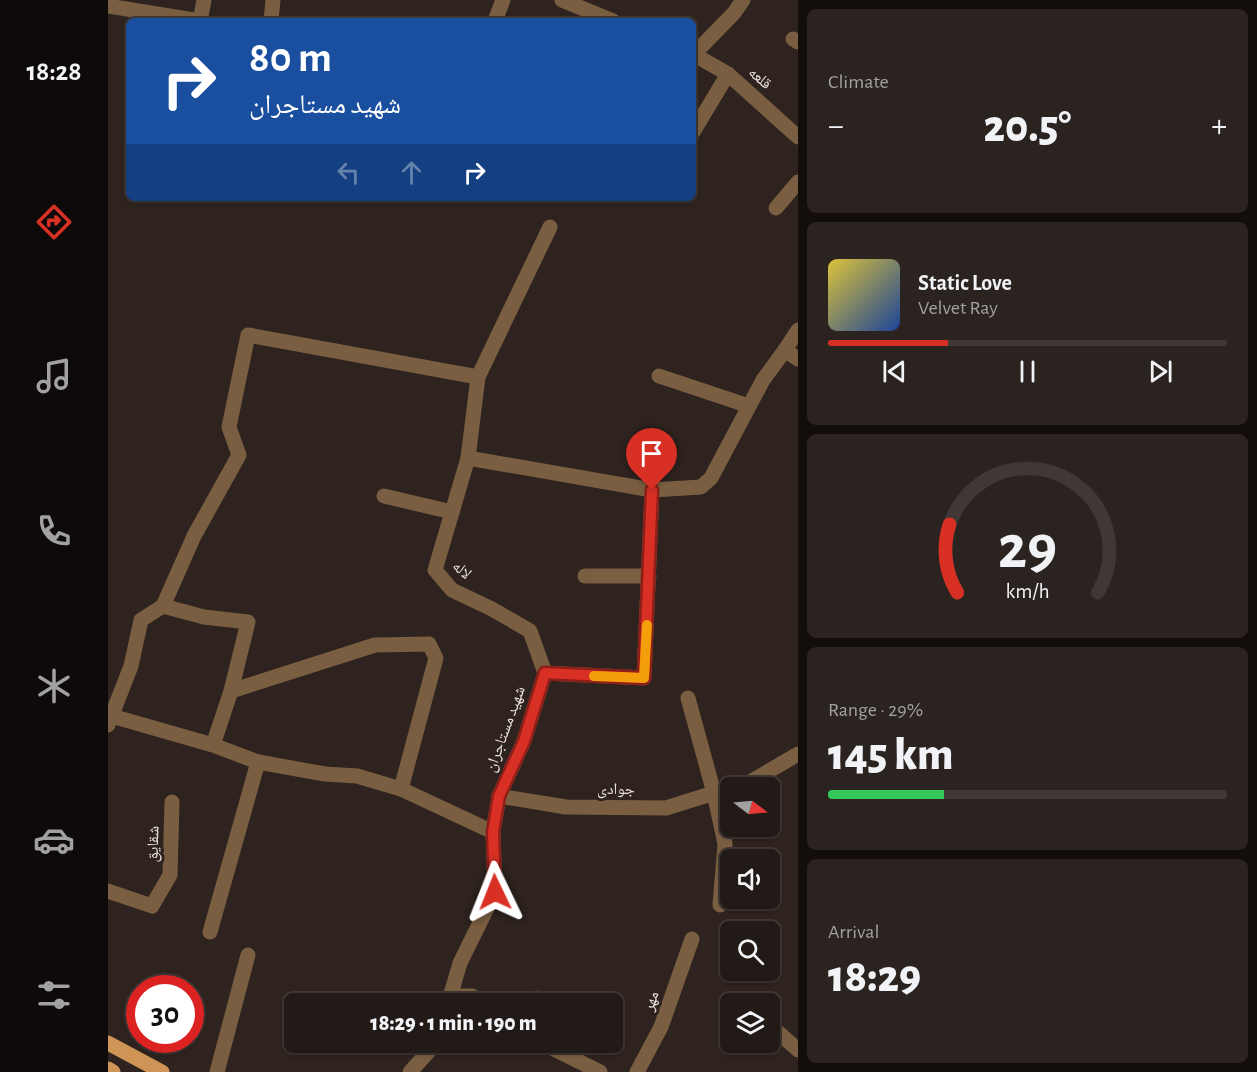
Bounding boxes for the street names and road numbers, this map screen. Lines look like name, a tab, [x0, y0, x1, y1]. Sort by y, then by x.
street label: قلعه	[746, 64, 774, 92]
street label: لاله	[450, 558, 474, 582]
street label: شهید مستاجران	[482, 684, 530, 775]
street label: جوادی	[597, 781, 635, 799]
street label: شقایق	[144, 825, 164, 863]
street label: مهر	[640, 989, 663, 1014]

